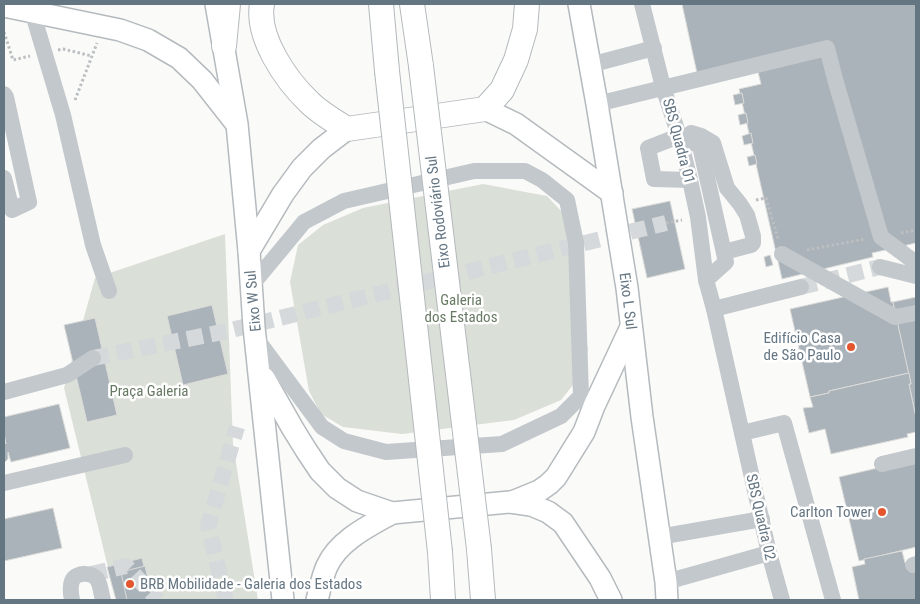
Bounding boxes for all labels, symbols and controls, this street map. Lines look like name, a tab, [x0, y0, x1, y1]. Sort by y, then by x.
street label: SBS Quadra 01	[659, 96, 699, 186]
street label: Eixo Rodoviário Sul	[422, 155, 454, 269]
street label: Eixo W Sul	[241, 270, 265, 332]
street label: Eixo L Sul	[616, 271, 640, 331]
park label: Galeria dos Estados	[425, 291, 498, 326]
place label: Edifício Casa de São Paulo	[763, 329, 841, 364]
marker: Edifício Casa de São Paulo	[845, 341, 857, 353]
park label: Praça Galeria	[109, 382, 189, 400]
street label: SBS Quadra 02	[742, 472, 780, 562]
place label: Carlton Tower	[790, 503, 872, 521]
marker: Carlton Tower	[876, 506, 888, 518]
place label: BRB Mobilidade - Galeria dos Estados	[140, 575, 362, 593]
marker: BRB Mobilidade - Galeria dos Estados	[124, 578, 136, 590]

